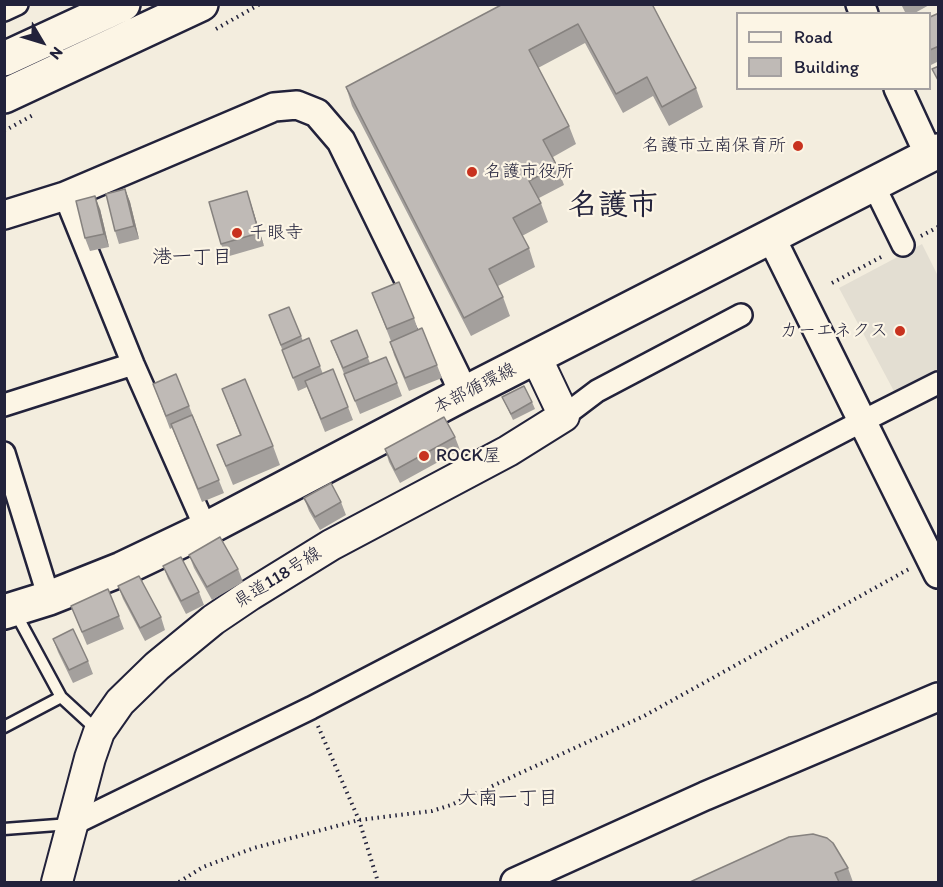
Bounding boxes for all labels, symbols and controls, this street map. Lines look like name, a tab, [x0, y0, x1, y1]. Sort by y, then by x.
north arrow	[12, 12, 72, 72]
legend	[736, 12, 931, 90]
text: Road	[794, 26, 833, 48]
text: N	[46, 43, 67, 63]
text: Building	[794, 56, 859, 78]
place label: 名護市立南保育所	[642, 135, 786, 157]
marker: 名護市立南保育所	[791, 139, 805, 153]
place label: 名護市役所	[484, 161, 574, 183]
marker: 名護市役所	[465, 165, 479, 179]
district label: 名護市	[568, 188, 658, 224]
place label: 千眼寺	[249, 222, 303, 244]
marker: 千眼寺	[230, 226, 244, 240]
district label: 港一丁目	[152, 246, 232, 270]
place label: カーエネクス	[780, 320, 888, 342]
marker: カーエネクス	[893, 324, 907, 338]
street label: 本部循環線	[430, 359, 520, 419]
place label: ROCK屋	[436, 445, 501, 467]
marker: ROCK屋	[417, 449, 431, 463]
street label: 県道118号線	[230, 543, 326, 613]
district label: 大南一丁目	[458, 787, 558, 811]

